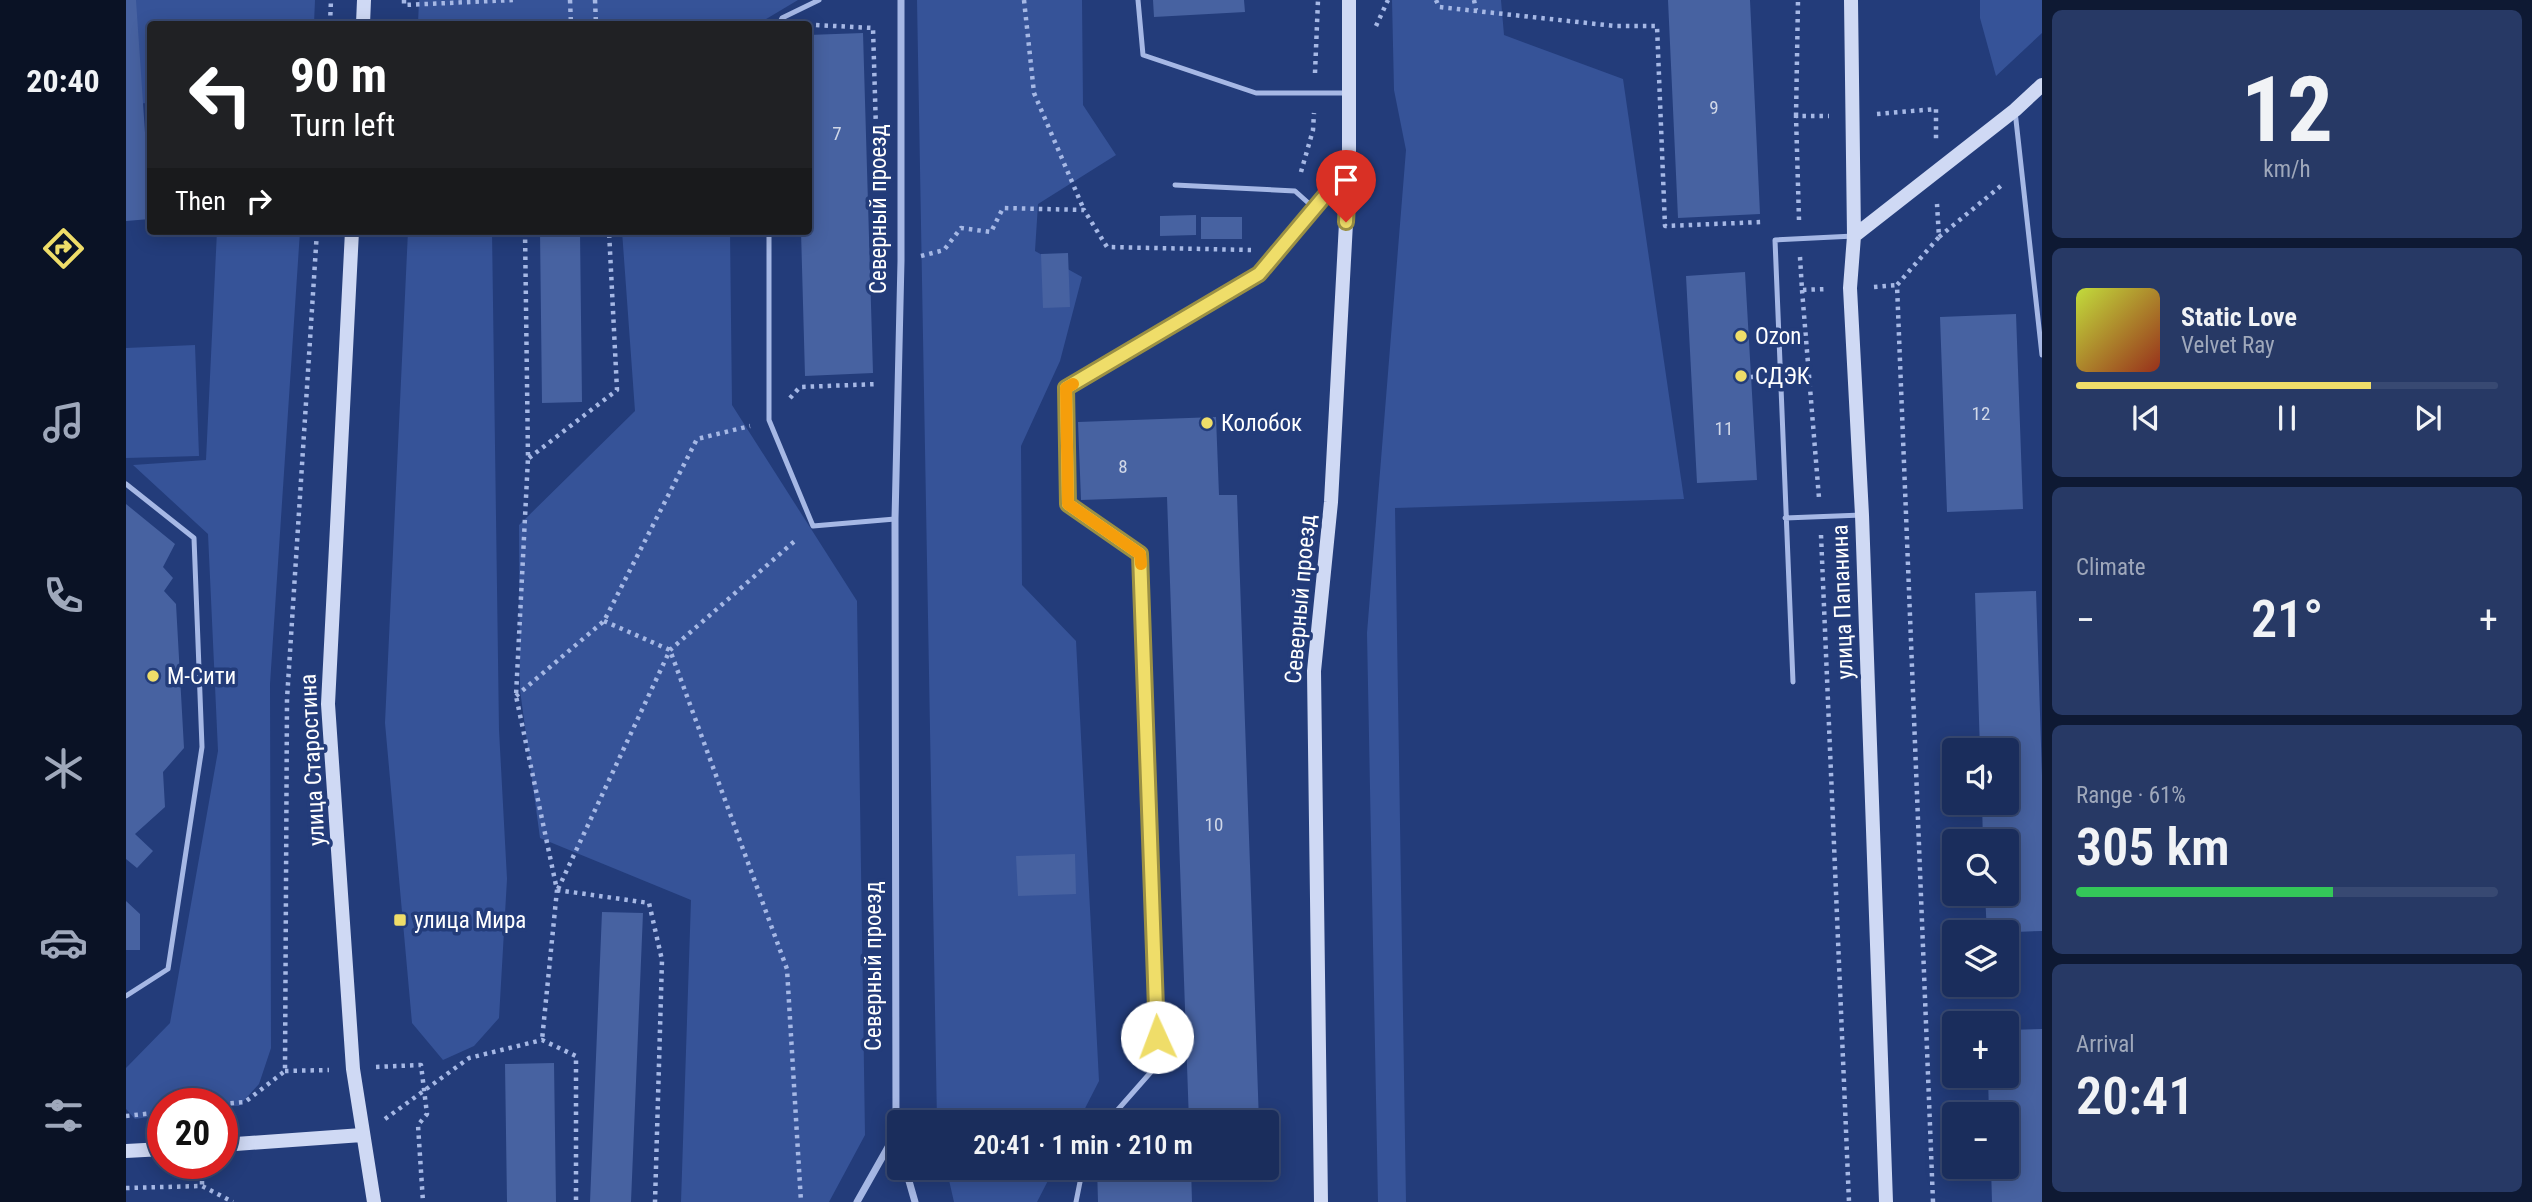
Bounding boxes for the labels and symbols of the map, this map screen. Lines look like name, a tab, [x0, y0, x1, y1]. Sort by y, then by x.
house number: 9	[1709, 96, 1719, 119]
house number: 7	[832, 122, 842, 145]
street label: Северный проезд	[865, 124, 892, 294]
pin	[1316, 150, 1376, 222]
place label: Ozon	[1755, 323, 1801, 350]
marker: Ozon	[1733, 328, 1749, 344]
place label: СДЭК	[1755, 363, 1810, 390]
marker: СДЭК	[1733, 368, 1749, 384]
house number: 12	[1972, 402, 1990, 425]
place label: Колобок	[1221, 410, 1302, 437]
marker: Колобок	[1199, 415, 1215, 431]
house number: 11	[1715, 417, 1733, 440]
house number: 8	[1118, 455, 1128, 478]
street label: Северный проезд	[1280, 513, 1321, 685]
street label: улица Папанина	[1826, 524, 1859, 680]
place label: М-Сити	[167, 663, 236, 690]
marker: М-Сити	[145, 668, 161, 684]
street label: улица Старостина	[295, 673, 330, 847]
house number: 10	[1205, 813, 1223, 836]
street label: Северный проезд	[860, 881, 887, 1051]
place label: улица Мира	[414, 907, 526, 934]
marker: улица Мира	[392, 912, 408, 928]
position arrow	[1120, 1000, 1194, 1074]
speed limit sign: 20	[147, 1088, 238, 1179]

